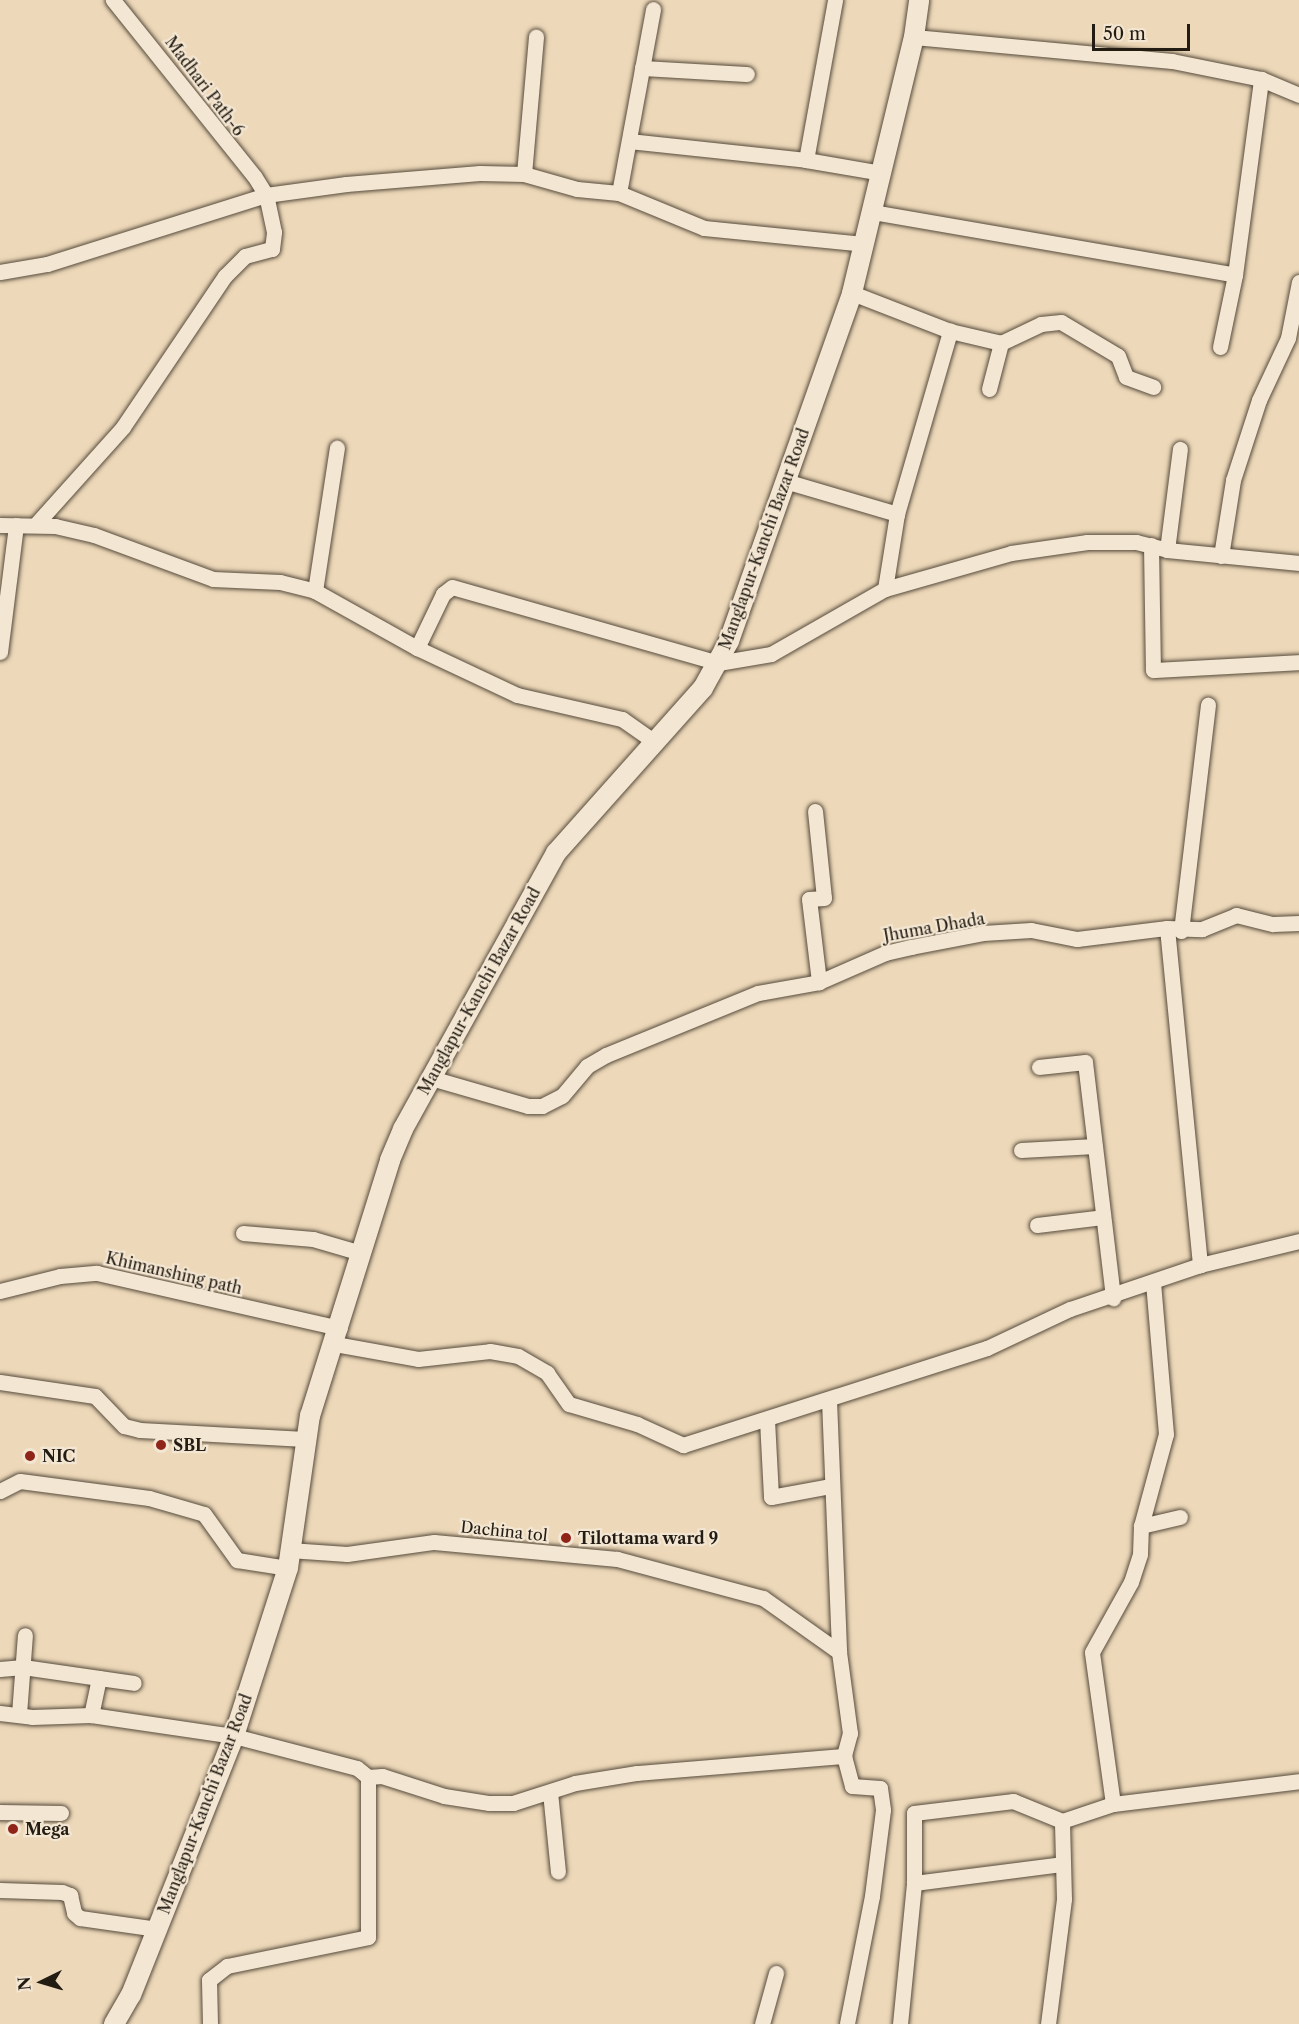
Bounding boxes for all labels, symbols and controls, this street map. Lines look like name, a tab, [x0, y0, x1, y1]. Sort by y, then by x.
scale bar	[1095, 12, 1192, 50]
text: 50 m	[1103, 23, 1146, 45]
street label: Madhari Path-6	[161, 32, 249, 140]
street label: Manglapur-Kanchi Bazar Road	[715, 426, 813, 652]
street label: Manglapur-Kanchi Bazar Road	[414, 884, 544, 1098]
street label: Jhuma Dhada	[882, 909, 986, 945]
street label: Khimanshing path	[104, 1248, 244, 1298]
place label: SBL	[173, 1435, 206, 1455]
marker: SBL	[154, 1438, 168, 1452]
place label: NIC	[42, 1446, 75, 1466]
marker: NIC	[23, 1449, 37, 1463]
street label: Dachina tol	[459, 1517, 549, 1545]
place label: Tilottama ward 9	[578, 1528, 719, 1548]
marker: Tilottama ward 9	[559, 1531, 573, 1545]
street label: Manglapur-Kanchi Bazar Road	[154, 1691, 256, 1917]
place label: Mega	[25, 1819, 70, 1839]
marker: Mega	[6, 1822, 20, 1836]
north arrow	[12, 1952, 72, 2012]
text: N	[14, 1976, 35, 1991]

